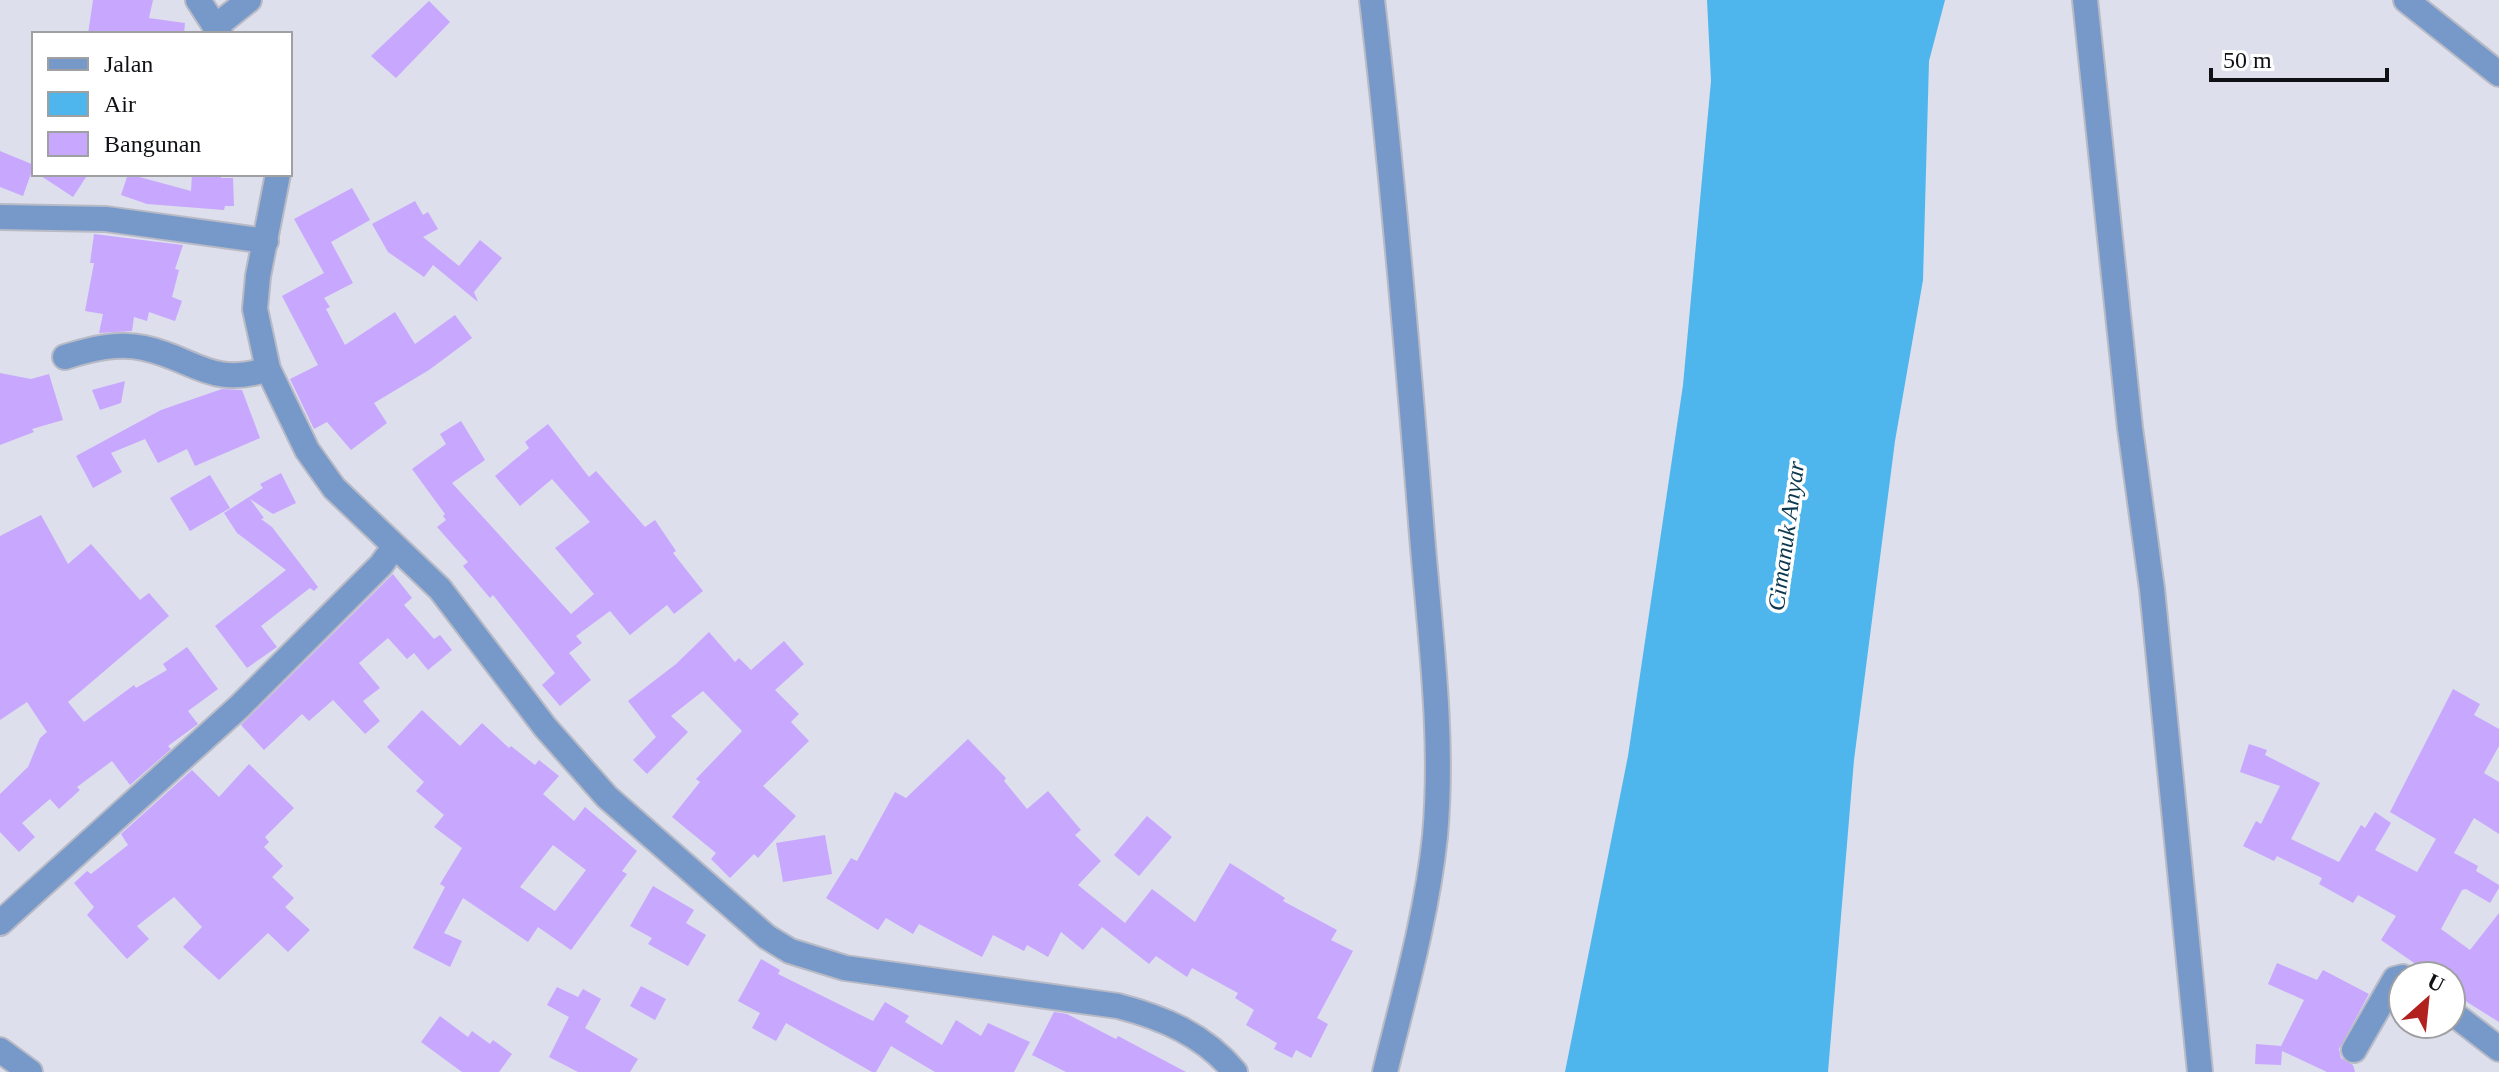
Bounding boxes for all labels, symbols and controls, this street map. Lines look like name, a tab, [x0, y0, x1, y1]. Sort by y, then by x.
legend	[32, 32, 292, 176]
scale bar	[2211, 32, 2387, 82]
text: 50 m	[2223, 47, 2272, 73]
text: Jalan	[104, 51, 153, 77]
text: Air	[104, 91, 136, 117]
text: Bangunan	[104, 131, 201, 157]
water label: Cimanuk Anyar	[1763, 459, 1809, 613]
north arrow	[2387, 960, 2467, 1040]
text: U	[2423, 968, 2449, 997]

